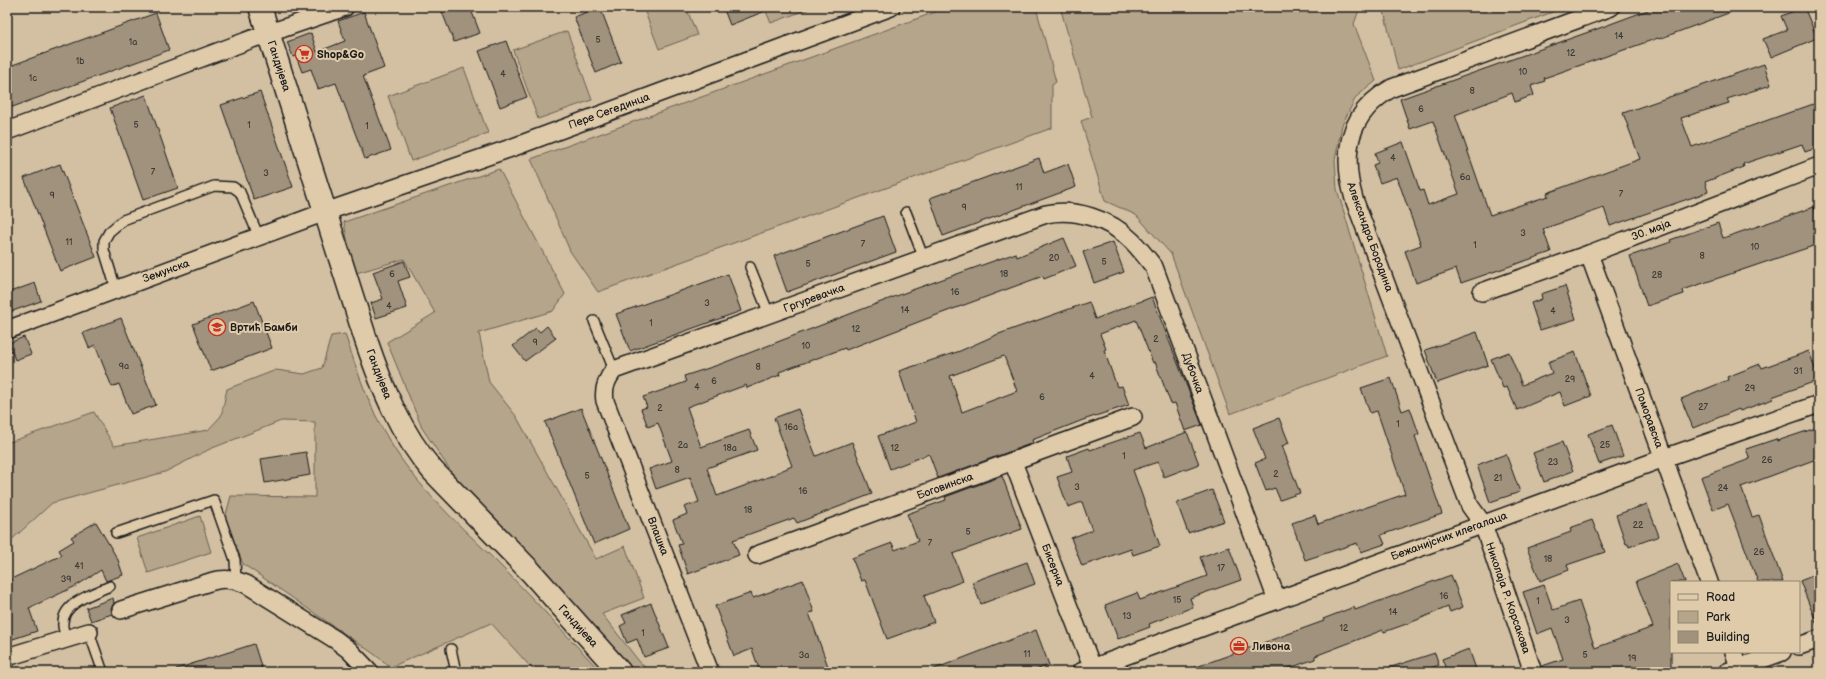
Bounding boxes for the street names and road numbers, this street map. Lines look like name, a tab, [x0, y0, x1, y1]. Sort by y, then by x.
street label: Гандијева	[265, 39, 293, 93]
street label: Пере Сегединца	[567, 90, 652, 132]
street label: Александра Бородина	[1344, 179, 1396, 294]
street label: 30. маја	[1629, 216, 1673, 243]
street label: Земунска	[141, 256, 192, 285]
street label: Гргуревачка	[782, 281, 847, 315]
street label: Гандијева	[364, 347, 395, 401]
street label: Дубочка	[1180, 351, 1207, 396]
street label: Поморавска	[1632, 386, 1666, 450]
street label: Боговинска	[915, 470, 975, 502]
street label: Бежанијских илегалаца	[1389, 509, 1509, 563]
street label: Влашка	[645, 515, 671, 558]
street label: Николаја Р. Корсакова	[1483, 541, 1533, 656]
street label: Бисерна	[1039, 542, 1067, 588]
street label: Гандијева	[556, 602, 601, 650]

